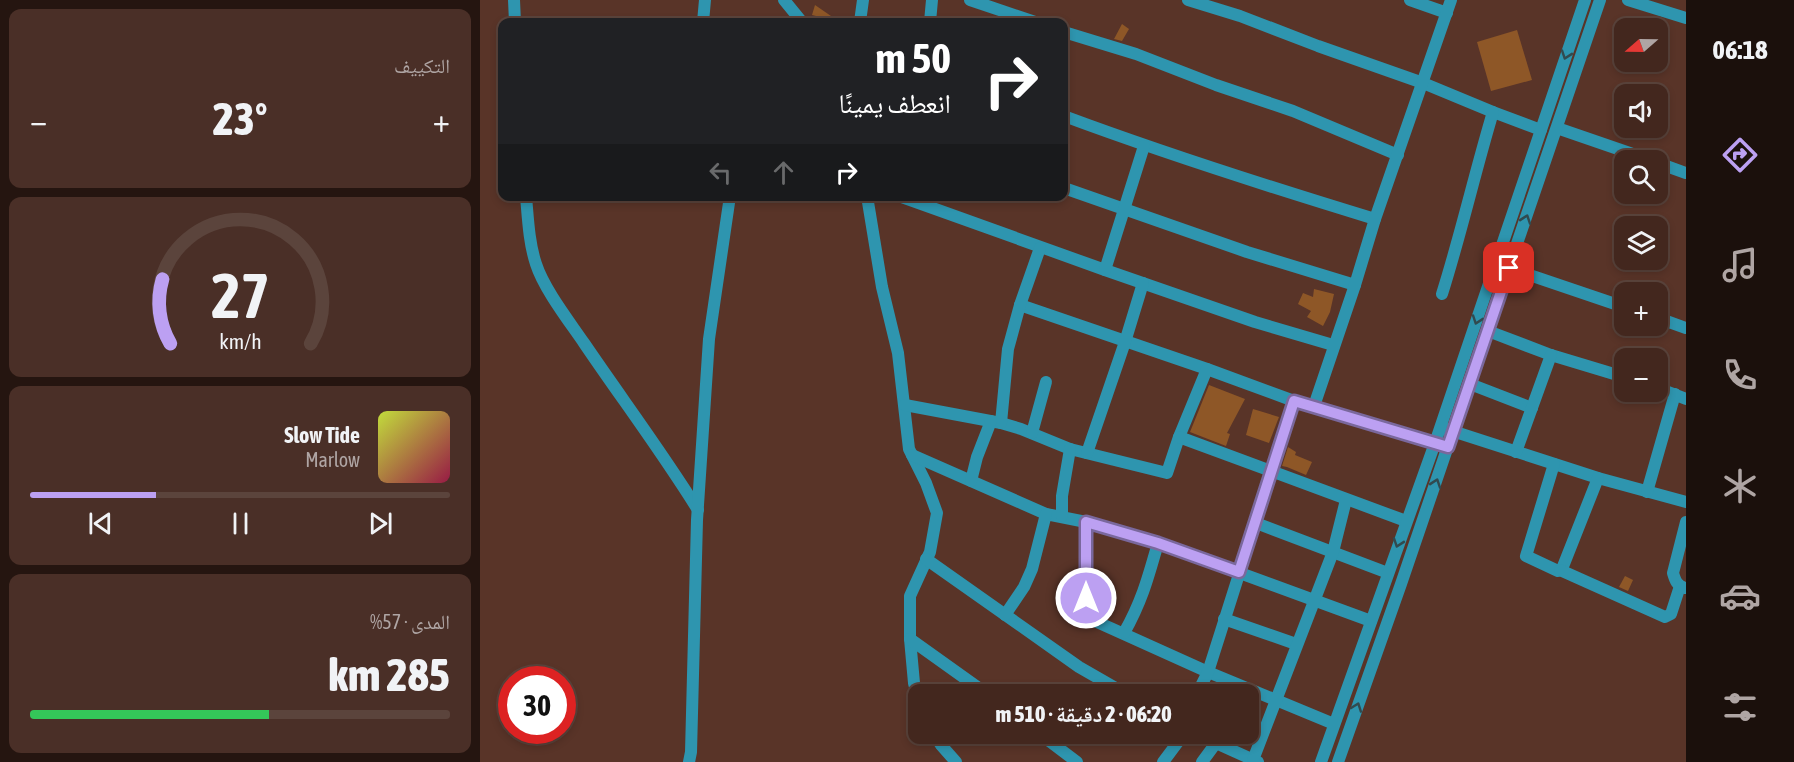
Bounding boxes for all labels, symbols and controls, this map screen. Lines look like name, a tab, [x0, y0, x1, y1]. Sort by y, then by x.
north arrow	[1614, 18, 1668, 72]
map controls	[1614, 18, 1668, 402]
text: 50 m	[876, 34, 951, 82]
text: 06:18	[1712, 34, 1768, 65]
icon: right	[972, 42, 1050, 120]
one-way arrow	[1561, 49, 1573, 60]
text: التكييف	[394, 54, 450, 77]
button: sound	[1614, 84, 1668, 138]
text: انعطف يمينًا	[838, 88, 951, 119]
text: 23°	[213, 93, 267, 145]
text: −	[30, 101, 47, 139]
text: +	[433, 101, 450, 139]
icon: directions	[1719, 134, 1761, 176]
button: search	[1614, 150, 1668, 204]
icon: left	[704, 156, 737, 189]
icon: ahead	[767, 156, 800, 189]
icon: right	[830, 156, 863, 189]
one-way arrow	[1519, 215, 1532, 225]
button: layers	[1614, 216, 1668, 270]
pin	[1483, 242, 1534, 293]
icon: music	[1719, 244, 1761, 286]
icon: arrive	[1492, 251, 1525, 284]
text: 27	[211, 260, 269, 331]
button: +	[1614, 282, 1668, 336]
one-way arrow	[1471, 314, 1484, 325]
text: km/h	[219, 329, 261, 354]
button: −	[1614, 348, 1668, 402]
icon: phone	[1719, 354, 1761, 396]
text: Slow Tide	[284, 422, 360, 448]
text: Marlow	[305, 448, 360, 471]
icon: climate	[1719, 465, 1761, 507]
one-way arrow	[1428, 478, 1441, 489]
icon: previous	[84, 507, 117, 540]
icon: pause	[224, 507, 257, 540]
icon: next	[364, 507, 397, 540]
one-way arrow	[1393, 538, 1406, 548]
position arrow	[1054, 566, 1118, 630]
icon: car	[1719, 575, 1761, 617]
text: المدى · 57%	[370, 610, 450, 633]
text: 285 km	[328, 649, 450, 701]
speed limit sign: 30	[498, 666, 576, 744]
icon: filters	[1719, 686, 1761, 728]
text: 06:20 · 2 دقيقة · 510 m	[995, 701, 1172, 727]
one-way arrow	[1350, 702, 1362, 713]

